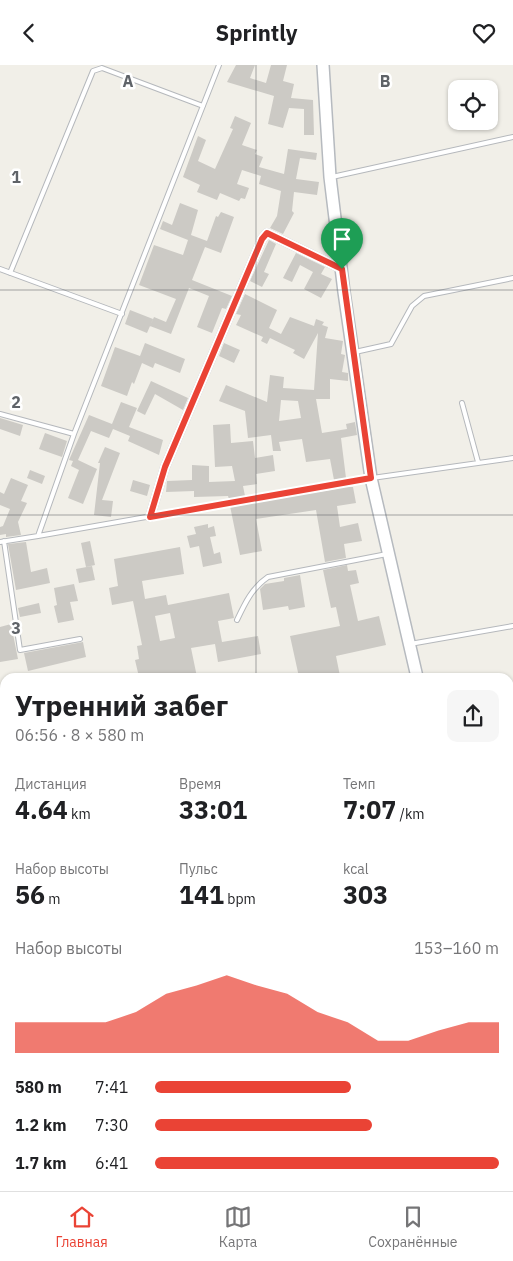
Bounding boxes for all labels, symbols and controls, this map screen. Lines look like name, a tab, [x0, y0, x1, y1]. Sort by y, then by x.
text: Sprintly	[215, 18, 298, 47]
icon: back	[15, 19, 43, 47]
icon: heart	[470, 19, 498, 47]
text: A	[123, 71, 134, 91]
text: B	[380, 71, 391, 91]
map controls	[448, 80, 498, 130]
button: locate	[448, 80, 498, 130]
text: 1	[11, 167, 21, 187]
pin	[321, 218, 363, 269]
icon: arrive	[328, 225, 356, 253]
text: 2	[11, 392, 21, 412]
text: 3	[11, 618, 21, 638]
text: Утренний забег	[15, 687, 228, 724]
button: share	[447, 690, 499, 742]
text: 06:56 · 8 × 580 m	[15, 725, 144, 745]
text: Дистанция	[15, 775, 87, 793]
text: Время	[179, 775, 221, 793]
text: Темп	[343, 775, 376, 793]
text: 4.64	[15, 793, 68, 826]
text: 33:01	[179, 793, 247, 826]
text: 7:07	[343, 793, 396, 826]
text: km	[68, 805, 91, 823]
text: /km	[396, 805, 425, 823]
text: Набор высоты	[15, 860, 109, 878]
text: Пульс	[179, 860, 218, 878]
text: kcal	[343, 860, 368, 878]
text: 56	[15, 878, 45, 911]
text: 141	[179, 878, 224, 911]
text: 303	[343, 878, 388, 911]
text: m	[45, 890, 61, 908]
text: bpm	[224, 890, 256, 908]
text: Набор высоты	[15, 938, 122, 958]
text: 153–160 m	[414, 938, 499, 958]
text: 580 m	[15, 1077, 62, 1097]
text: 7:41	[95, 1077, 128, 1097]
text: 1.2 km	[15, 1115, 66, 1135]
text: 7:30	[95, 1115, 128, 1135]
text: 1.7 km	[15, 1153, 66, 1173]
text: 6:41	[95, 1153, 128, 1173]
tab: Главная	[55, 1203, 108, 1251]
tab: Карта	[219, 1203, 257, 1251]
tab: Сохранённые	[368, 1203, 458, 1251]

